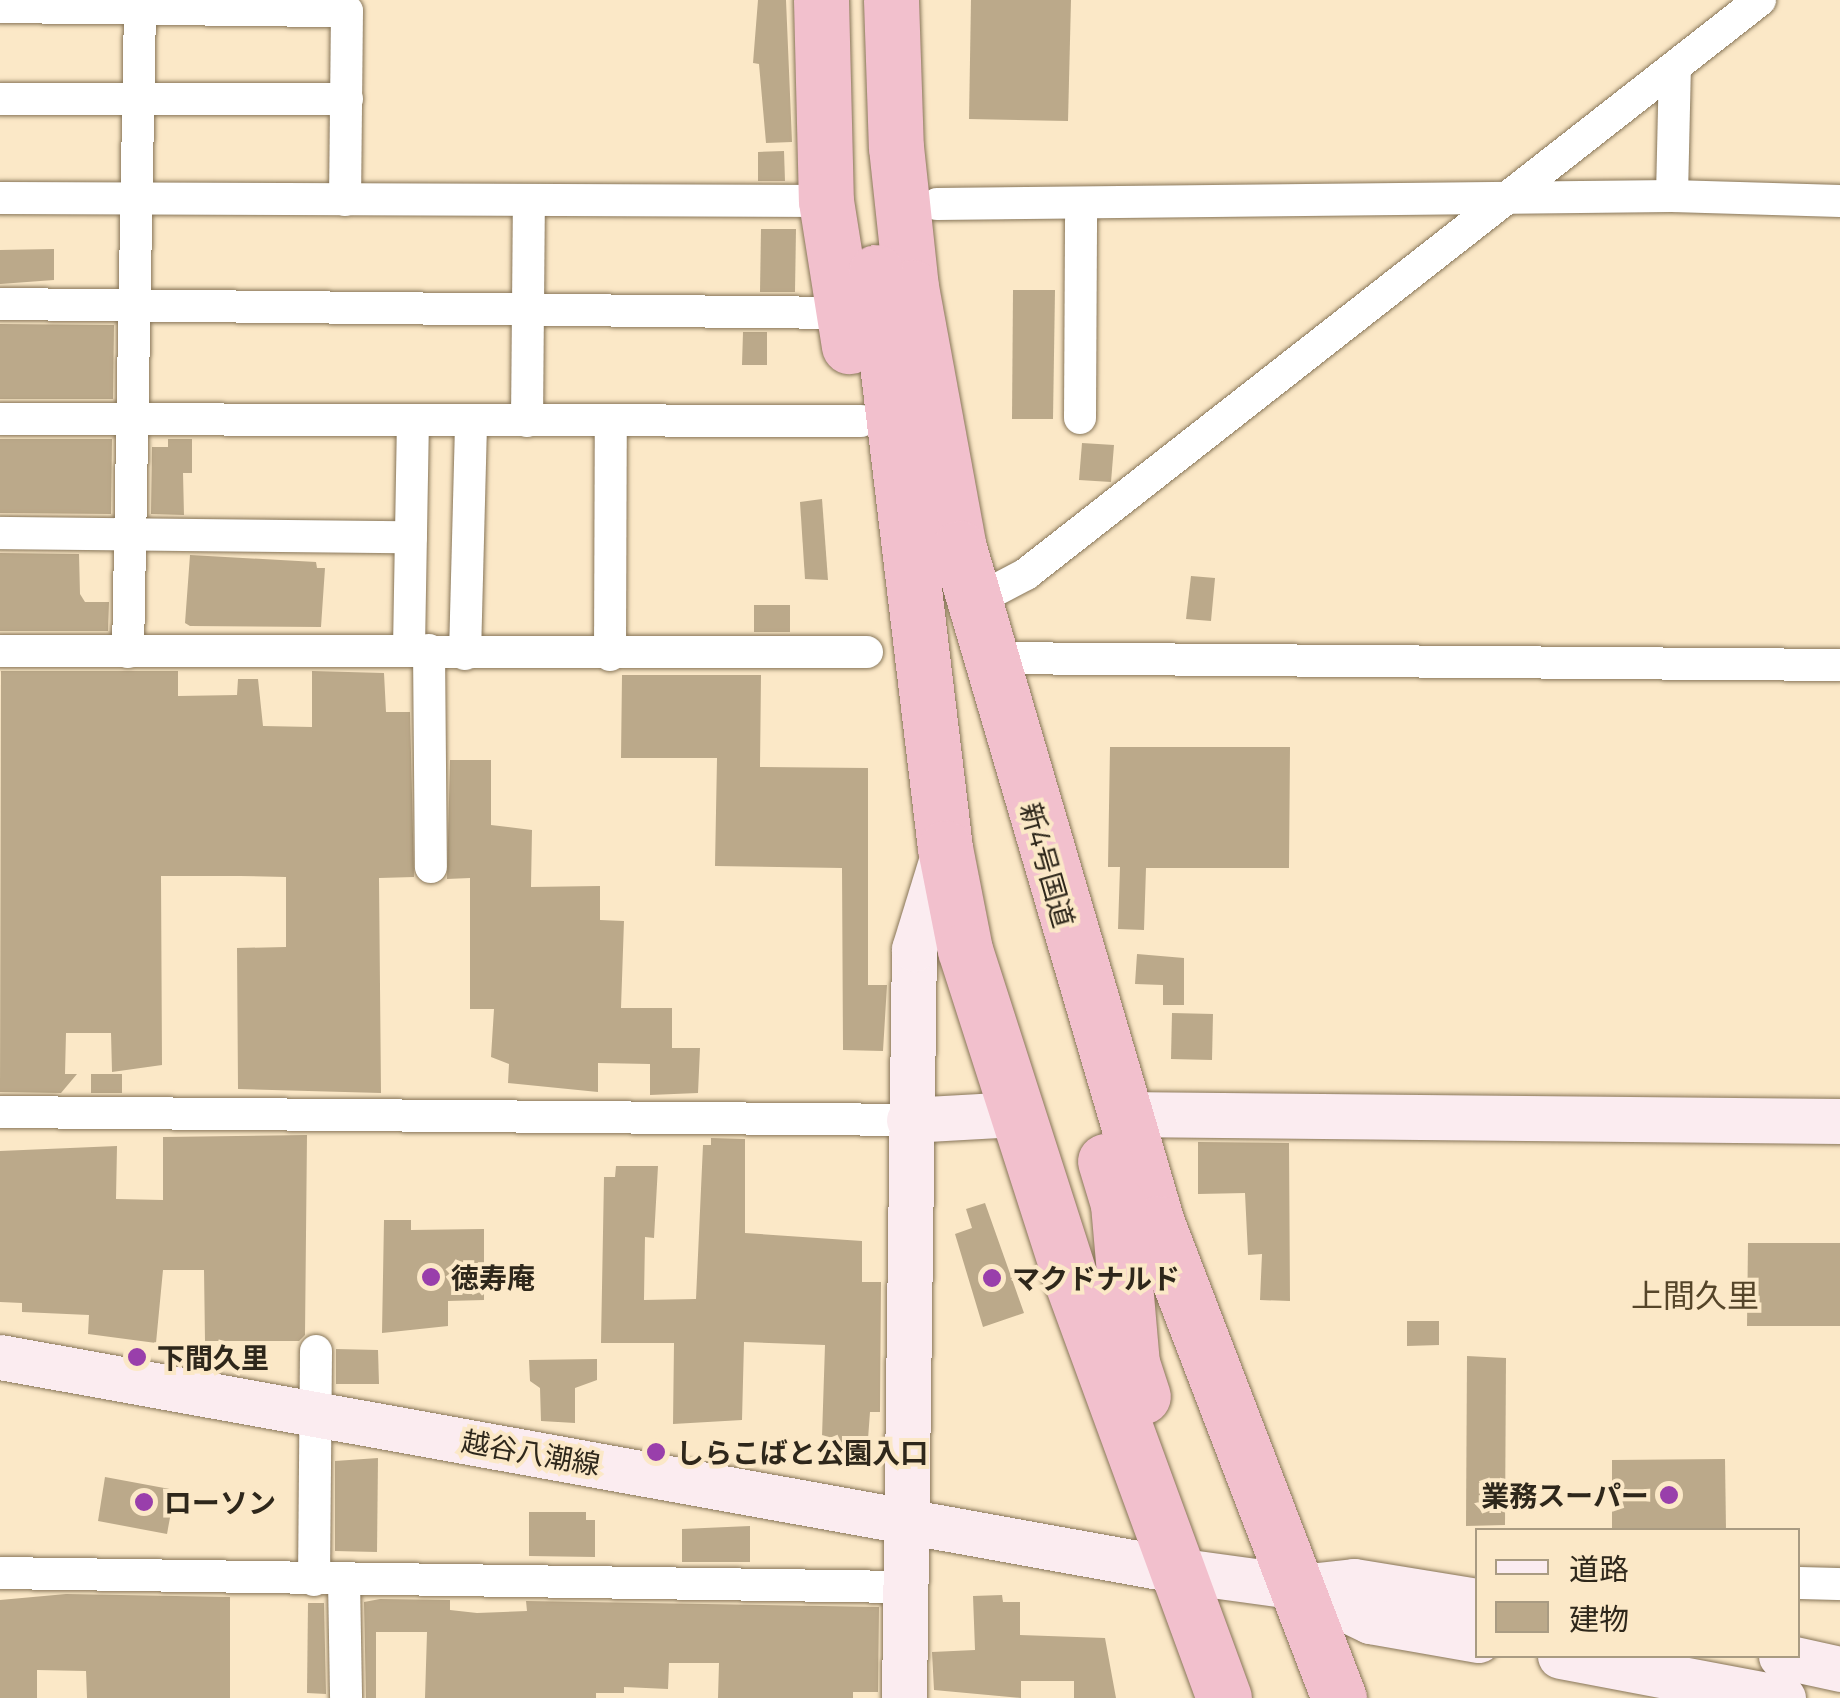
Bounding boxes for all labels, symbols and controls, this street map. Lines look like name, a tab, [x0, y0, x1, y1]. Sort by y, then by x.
street label: 新4号国道	[1014, 799, 1082, 931]
place label: 徳寿庵	[451, 1260, 535, 1294]
place label: マクドナルド	[1012, 1261, 1180, 1295]
marker: 徳寿庵	[420, 1266, 442, 1288]
marker: マクドナルド	[981, 1267, 1003, 1289]
district label: 上間久里	[1631, 1276, 1759, 1314]
place label: 下間久里	[157, 1340, 269, 1374]
marker: 下間久里	[126, 1346, 148, 1368]
street label: 越谷八潮線	[459, 1423, 603, 1481]
place label: しらこばと公園入口	[676, 1435, 928, 1469]
marker: しらこばと公園入口	[645, 1441, 667, 1463]
place label: 業務スーパー	[1481, 1478, 1649, 1512]
marker: 業務スーパー	[1658, 1484, 1680, 1506]
place label: ローソン	[164, 1485, 276, 1519]
marker: ローソン	[133, 1491, 155, 1513]
legend	[1475, 1528, 1800, 1658]
text: 道路	[1569, 1548, 1629, 1589]
text: 建物	[1569, 1598, 1629, 1639]

